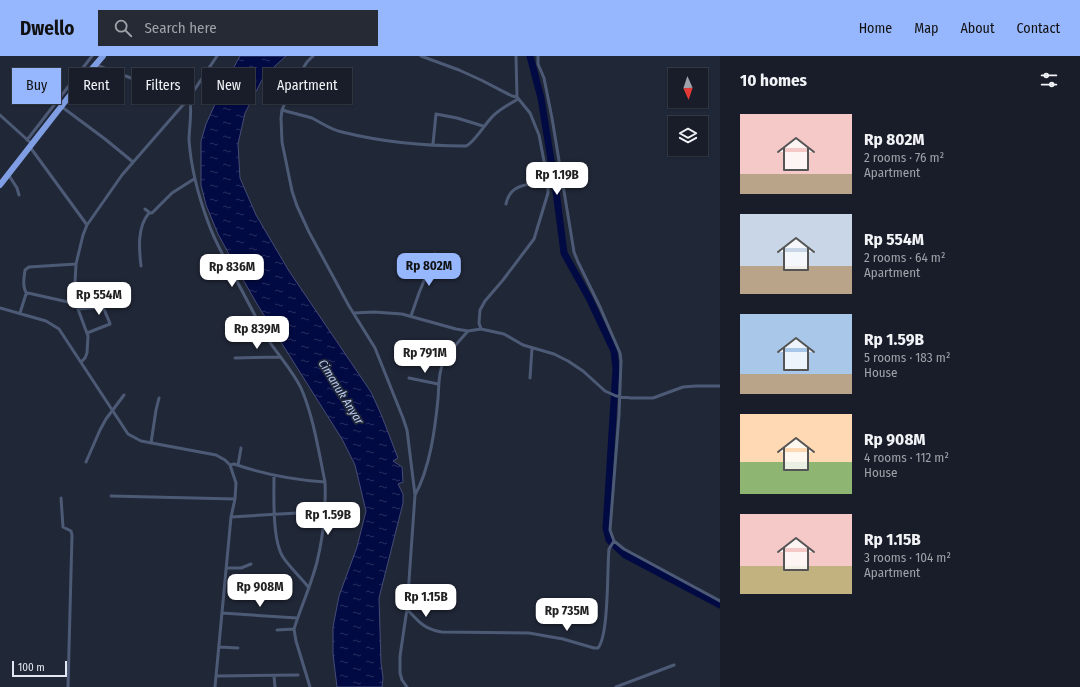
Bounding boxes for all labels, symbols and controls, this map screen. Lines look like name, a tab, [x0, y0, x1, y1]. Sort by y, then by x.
search box	[98, 10, 378, 46]
text: Dwello	[20, 17, 74, 40]
icon: search	[112, 17, 134, 39]
text: Search here	[144, 19, 217, 37]
text: Home	[859, 20, 892, 37]
text: Map	[914, 20, 938, 37]
text: About	[960, 20, 995, 37]
text: Contact	[1017, 20, 1060, 37]
chip: Buy	[12, 68, 61, 104]
chip: Rent	[69, 68, 124, 104]
chip: Filters	[132, 68, 194, 104]
chip: New	[202, 68, 255, 104]
chip: Apartment	[263, 68, 352, 104]
north arrow	[668, 68, 708, 108]
map controls	[668, 68, 708, 156]
icon: filters	[1038, 69, 1060, 91]
text: 10 homes	[740, 70, 807, 91]
button: layers	[668, 116, 708, 156]
text: Rp 802M	[864, 129, 925, 150]
icon: home	[772, 130, 820, 178]
text: 2 rooms · 76 m²	[864, 150, 944, 165]
pin: Rp 1.19B	[516, 162, 598, 196]
text: Apartment	[864, 165, 920, 180]
text: Rp 1.19B	[535, 167, 579, 182]
text: Rp 554M	[864, 229, 924, 250]
icon: home	[772, 230, 820, 278]
text: 2 rooms · 64 m²	[864, 250, 945, 265]
pin: Rp 802M	[392, 253, 466, 287]
pin: Rp 836M	[195, 254, 269, 288]
text: Rp 802M	[406, 258, 452, 273]
text: Rp 836M	[209, 259, 255, 274]
text: Apartment	[864, 265, 920, 280]
pin: Rp 554M	[62, 282, 136, 316]
text: Rp 554M	[76, 287, 122, 302]
pin: Rp 839M	[220, 316, 294, 350]
text: Rp 839M	[234, 321, 280, 336]
text: Rp 1.59B	[864, 329, 924, 350]
icon: home	[772, 330, 820, 378]
pin: Rp 791M	[388, 340, 462, 374]
text: Rp 791M	[403, 345, 447, 360]
text: 5 rooms · 183 m²	[864, 350, 950, 365]
water label: Cimanuk Anyar	[316, 357, 367, 428]
text: House	[864, 365, 898, 380]
text: Rp 908M	[864, 429, 926, 450]
icon: home	[772, 430, 820, 478]
text: 4 rooms · 112 m²	[864, 450, 949, 465]
text: House	[864, 465, 898, 480]
pin: Rp 1.59B	[287, 502, 369, 536]
text: Rp 1.59B	[305, 507, 351, 522]
text: Rp 1.15B	[864, 529, 921, 550]
icon: home	[772, 530, 820, 578]
text: 3 rooms · 104 m²	[864, 550, 951, 565]
text: Apartment	[864, 565, 920, 580]
pin: Rp 908M	[223, 574, 297, 608]
text: Rp 908M	[236, 579, 284, 594]
pin: Rp 1.15B	[385, 584, 467, 618]
text: Rp 1.15B	[404, 589, 448, 604]
pin: Rp 735M	[530, 598, 604, 632]
text: Rp 735M	[545, 603, 589, 618]
scale bar	[12, 659, 67, 678]
text: 100 m	[18, 661, 45, 674]

